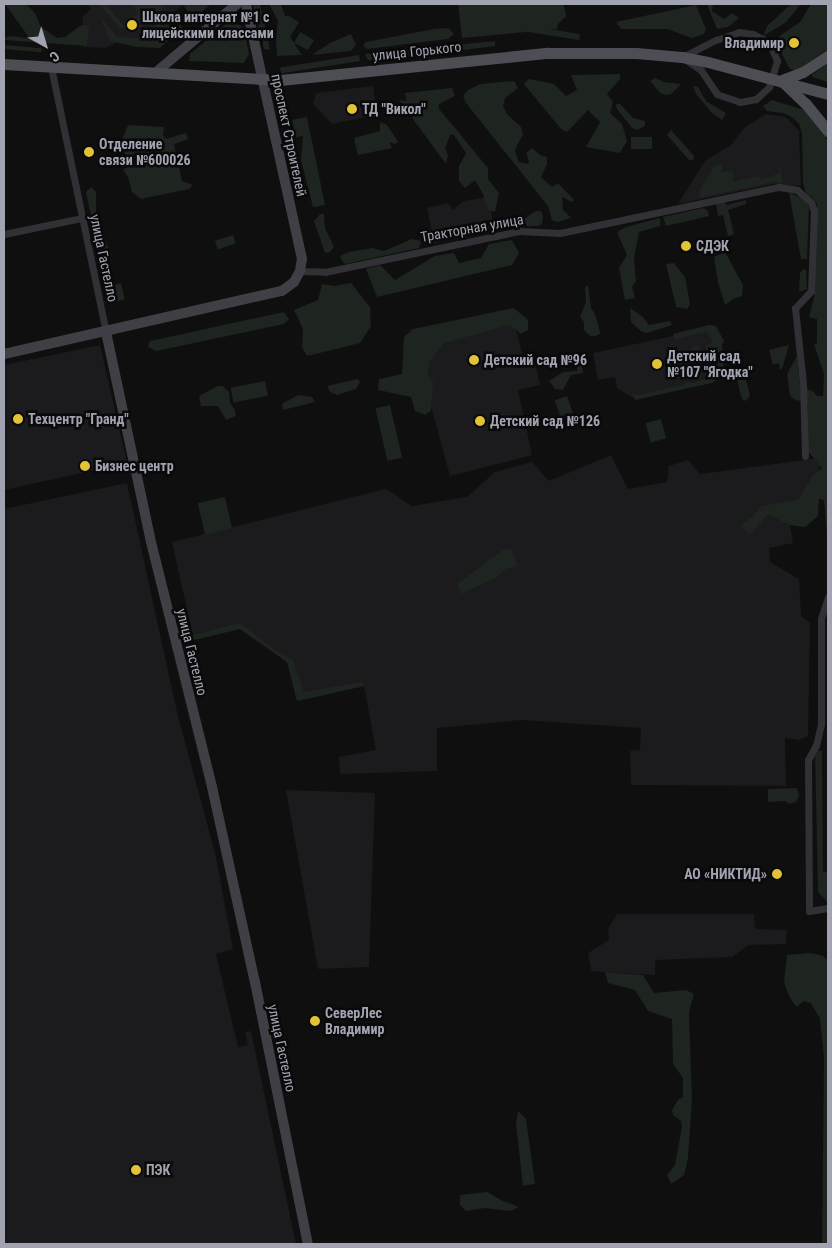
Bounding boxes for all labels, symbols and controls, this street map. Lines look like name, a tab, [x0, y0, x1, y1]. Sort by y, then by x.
place label: Школа интернат №1 с лицейскими классами	[142, 9, 274, 41]
marker: Школа интернат №1 с лицейскими классами	[126, 19, 138, 31]
north arrow	[20, 20, 70, 70]
place label: Владимир	[725, 35, 784, 51]
marker: Владимир	[788, 37, 800, 49]
street label: улица Горького	[372, 38, 462, 64]
text: С	[46, 48, 63, 65]
street label: проспект Строителей	[268, 72, 310, 198]
place label: ТД "Викол"	[362, 101, 426, 117]
marker: ТД "Викол"	[346, 103, 358, 115]
place label: Отделение связи №600026	[99, 136, 191, 168]
marker: Отделение связи №600026	[83, 146, 95, 158]
street label: Тракторная улица	[419, 211, 525, 245]
street label: улица Гастелло	[87, 213, 121, 303]
place label: СДЭК	[696, 238, 729, 254]
marker: СДЭК	[680, 240, 692, 252]
place label: Детский сад №107 "Ягодка"	[667, 348, 753, 381]
place label: Детский сад №96	[484, 352, 587, 368]
marker: Детский сад №96	[468, 354, 480, 366]
marker: Детский сад №107 "Ягодка"	[651, 358, 663, 370]
place label: Техцентр "Гранд"	[28, 411, 129, 427]
marker: Техцентр "Гранд"	[12, 413, 24, 425]
place label: Детский сад №126	[490, 413, 600, 429]
marker: Детский сад №126	[474, 415, 486, 427]
place label: Бизнес центр	[95, 458, 174, 474]
marker: Бизнес центр	[79, 460, 91, 472]
street label: улица Гастелло	[173, 607, 211, 697]
place label: АО «НИКТИД»	[684, 866, 767, 882]
marker: АО «НИКТИД»	[771, 868, 783, 880]
street label: улица Гастелло	[265, 1003, 299, 1093]
place label: СеверЛес Владимир	[325, 1005, 384, 1038]
marker: СеверЛес Владимир	[309, 1015, 321, 1027]
place label: ПЭК	[146, 1162, 170, 1178]
marker: ПЭК	[130, 1164, 142, 1176]

